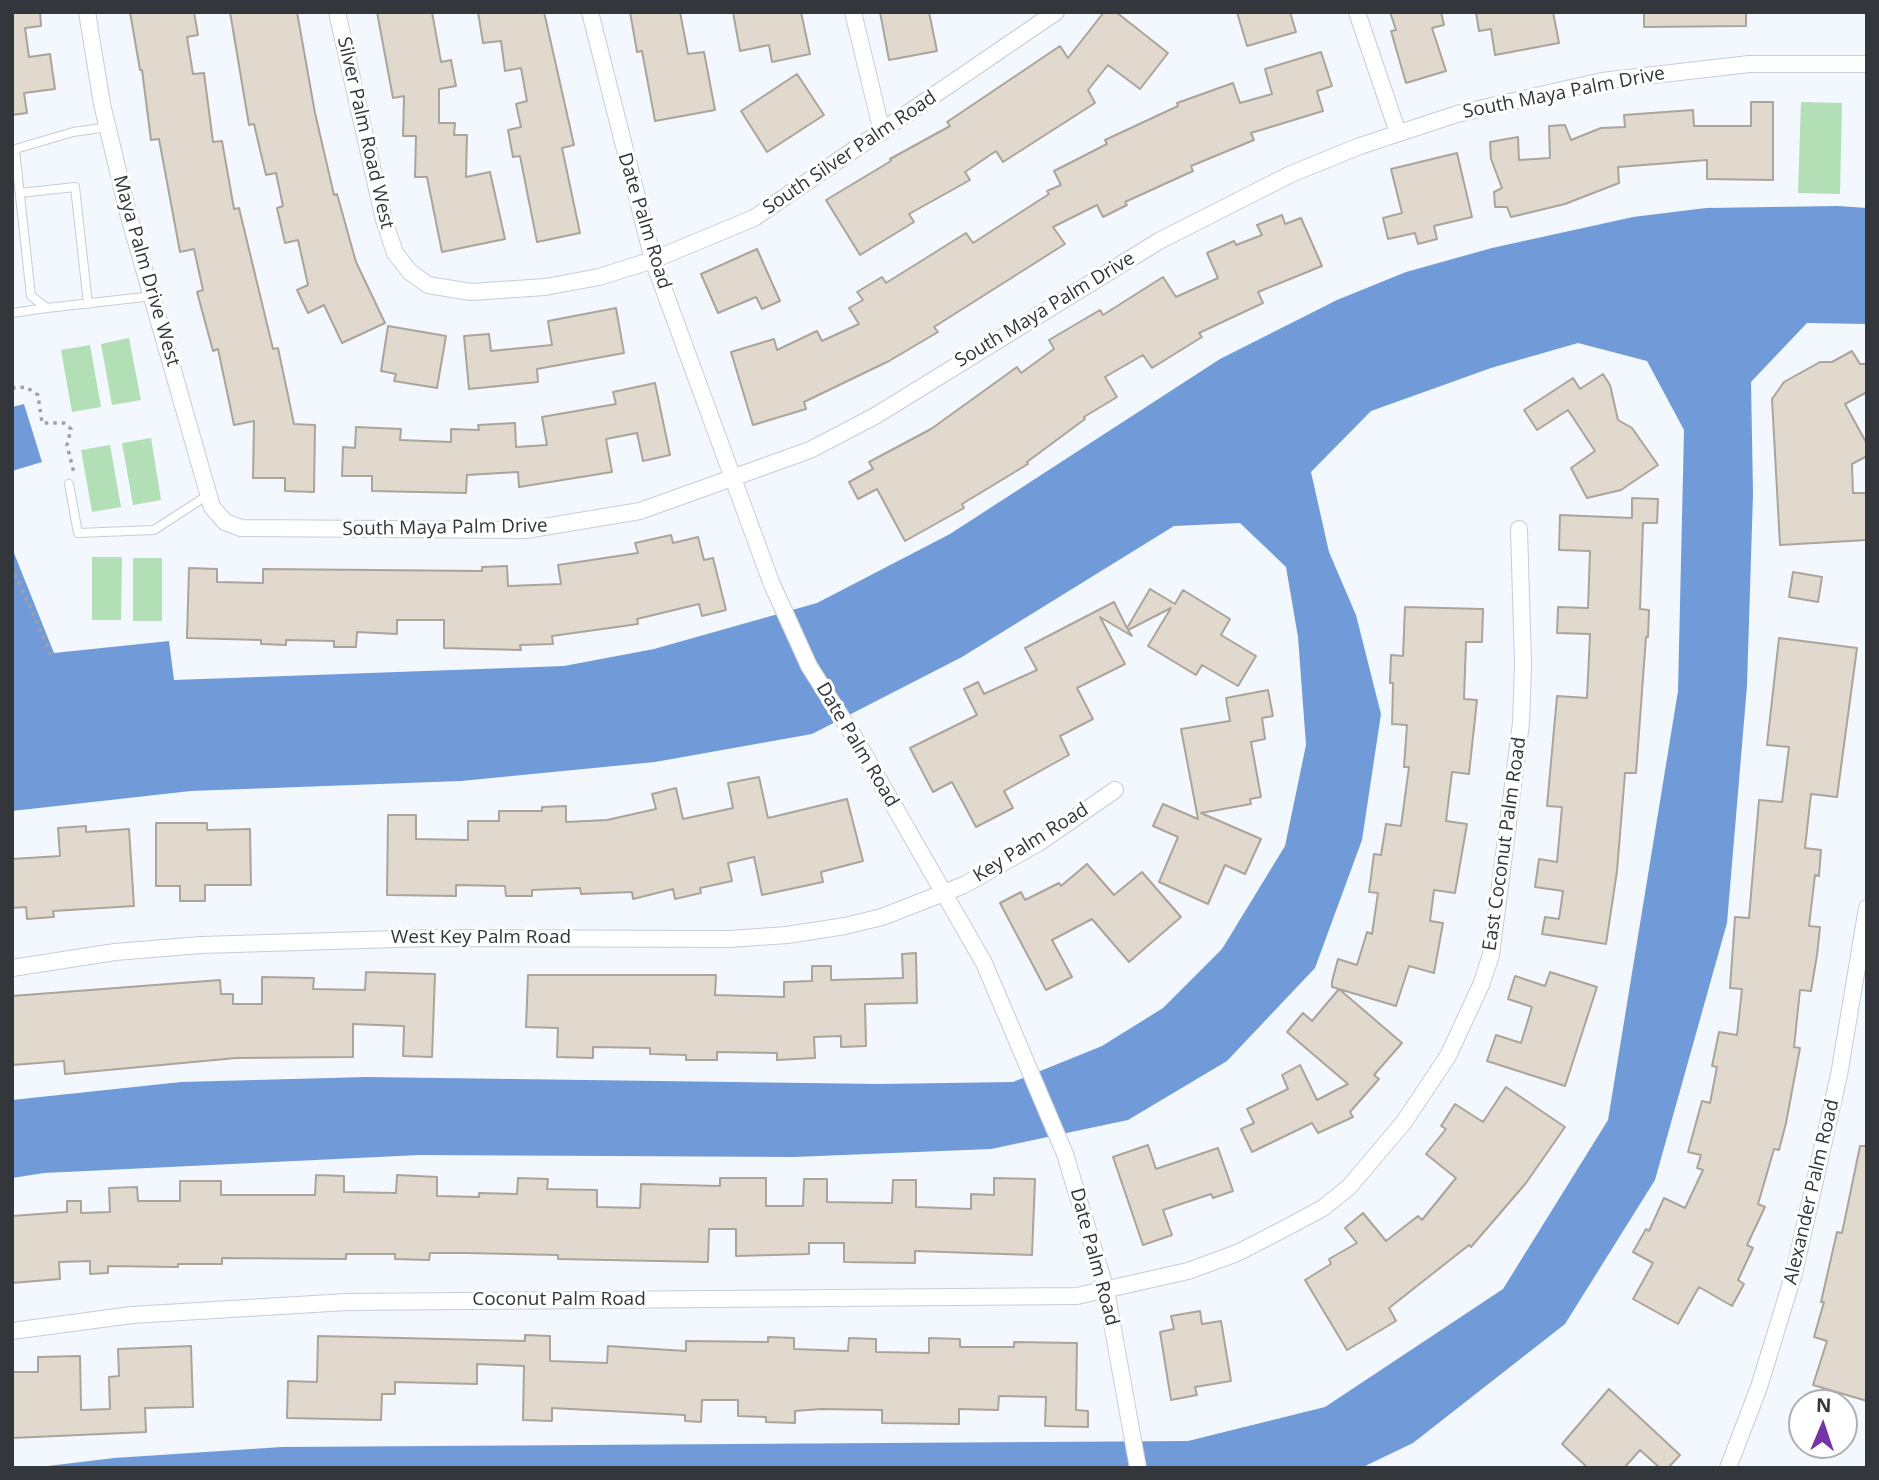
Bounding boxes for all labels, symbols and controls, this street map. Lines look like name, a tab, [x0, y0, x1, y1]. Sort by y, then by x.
street label: Silver Palm Road West	[332, 35, 398, 231]
street label: South Maya Palm Drive	[1461, 62, 1667, 124]
street label: South Silver Palm Road	[759, 86, 941, 220]
street label: Date Palm Road	[612, 150, 676, 292]
street label: Maya Palm Drive West	[108, 173, 184, 369]
street label: South Maya Palm Drive	[951, 247, 1139, 373]
street label: South Maya Palm Drive	[342, 515, 548, 541]
street label: Date Palm Road	[811, 679, 903, 811]
street label: East Coconut Palm Road	[1479, 736, 1531, 952]
street label: Key Palm Road	[969, 799, 1093, 887]
street label: West Key Palm Road	[391, 927, 571, 949]
street label: Alexander Palm Road	[1780, 1097, 1844, 1287]
street label: Date Palm Road	[1065, 1186, 1123, 1328]
street label: Coconut Palm Road	[472, 1289, 646, 1311]
north arrow	[1788, 1389, 1858, 1459]
text: N	[1815, 1392, 1832, 1418]

